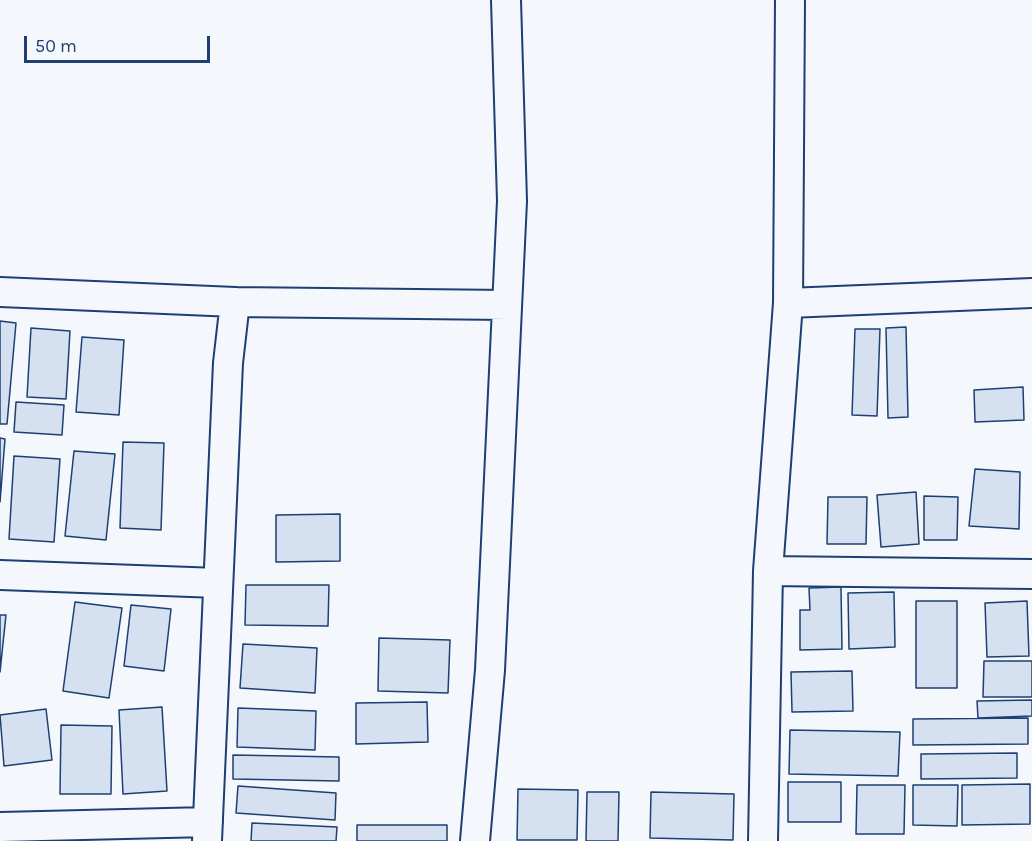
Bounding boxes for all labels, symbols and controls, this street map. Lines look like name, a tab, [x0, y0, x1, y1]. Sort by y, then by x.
scale bar	[27, 24, 213, 62]
text: 50 m	[35, 35, 77, 57]

